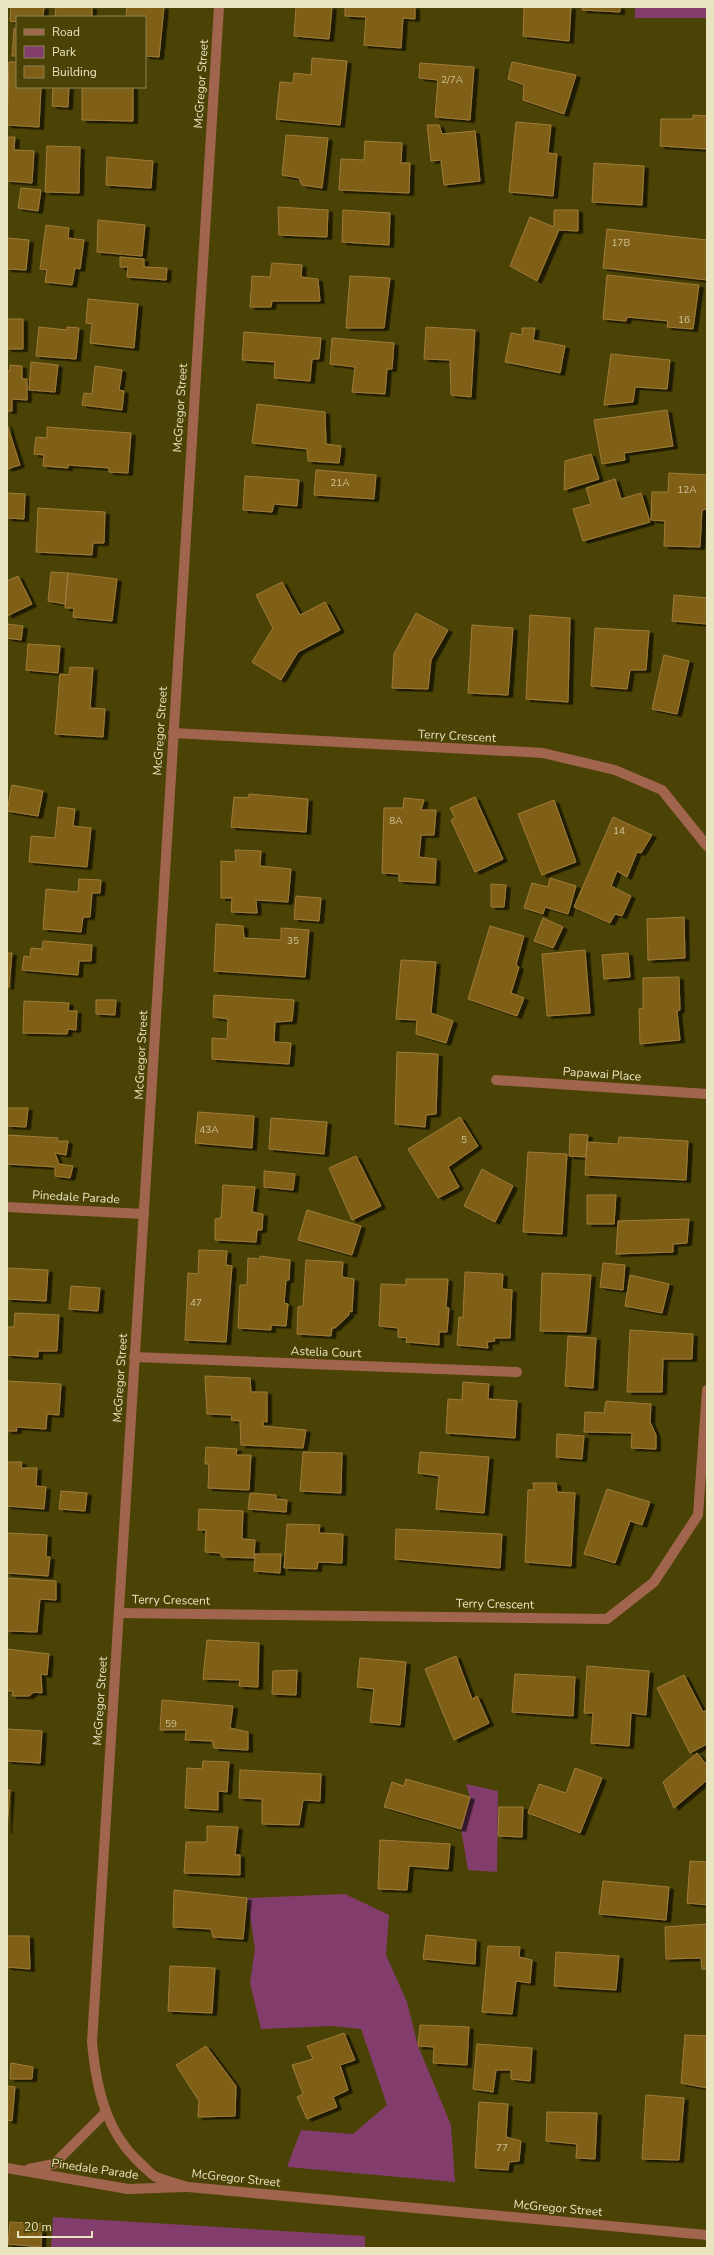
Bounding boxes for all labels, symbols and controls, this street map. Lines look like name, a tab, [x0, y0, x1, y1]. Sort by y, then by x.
legend	[16, 16, 146, 88]
text: Road	[52, 24, 80, 40]
street label: McGregor Street	[190, 38, 212, 129]
text: Park	[52, 44, 77, 60]
text: Building	[52, 64, 97, 80]
house number: 2/7A	[441, 73, 464, 87]
house number: 17B	[612, 236, 631, 250]
house number: 16	[678, 313, 690, 327]
street label: McGregor Street	[169, 362, 191, 453]
house number: 21A	[330, 476, 350, 490]
house number: 12A	[677, 483, 697, 497]
street label: McGregor Street	[149, 685, 171, 776]
street label: Terry Crescent	[418, 726, 497, 746]
house number: 8A	[389, 814, 403, 828]
house number: 14	[613, 824, 625, 838]
house number: 35	[287, 934, 299, 948]
street label: McGregor Street	[131, 1009, 151, 1100]
street label: Papawai Place	[562, 1063, 642, 1085]
house number: 43A	[199, 1123, 219, 1137]
house number: 5	[461, 1133, 467, 1147]
street label: Pinedale Parade	[32, 1187, 120, 1207]
house number: 47	[190, 1296, 202, 1310]
street label: McGregor Street	[109, 1332, 131, 1423]
street label: Astelia Court	[290, 1343, 362, 1361]
street label: Terry Crescent	[132, 1591, 211, 1609]
street label: Terry Crescent	[456, 1595, 535, 1613]
street label: McGregor Street	[89, 1655, 111, 1746]
house number: 59	[165, 1717, 177, 1731]
house number: 77	[496, 2141, 508, 2155]
street label: Pinedale Parade	[51, 2155, 139, 2183]
street label: McGregor Street	[191, 2165, 282, 2191]
street label: McGregor Street	[513, 2196, 604, 2220]
scale bar	[18, 2213, 92, 2239]
text: 20 m	[24, 2219, 52, 2235]

